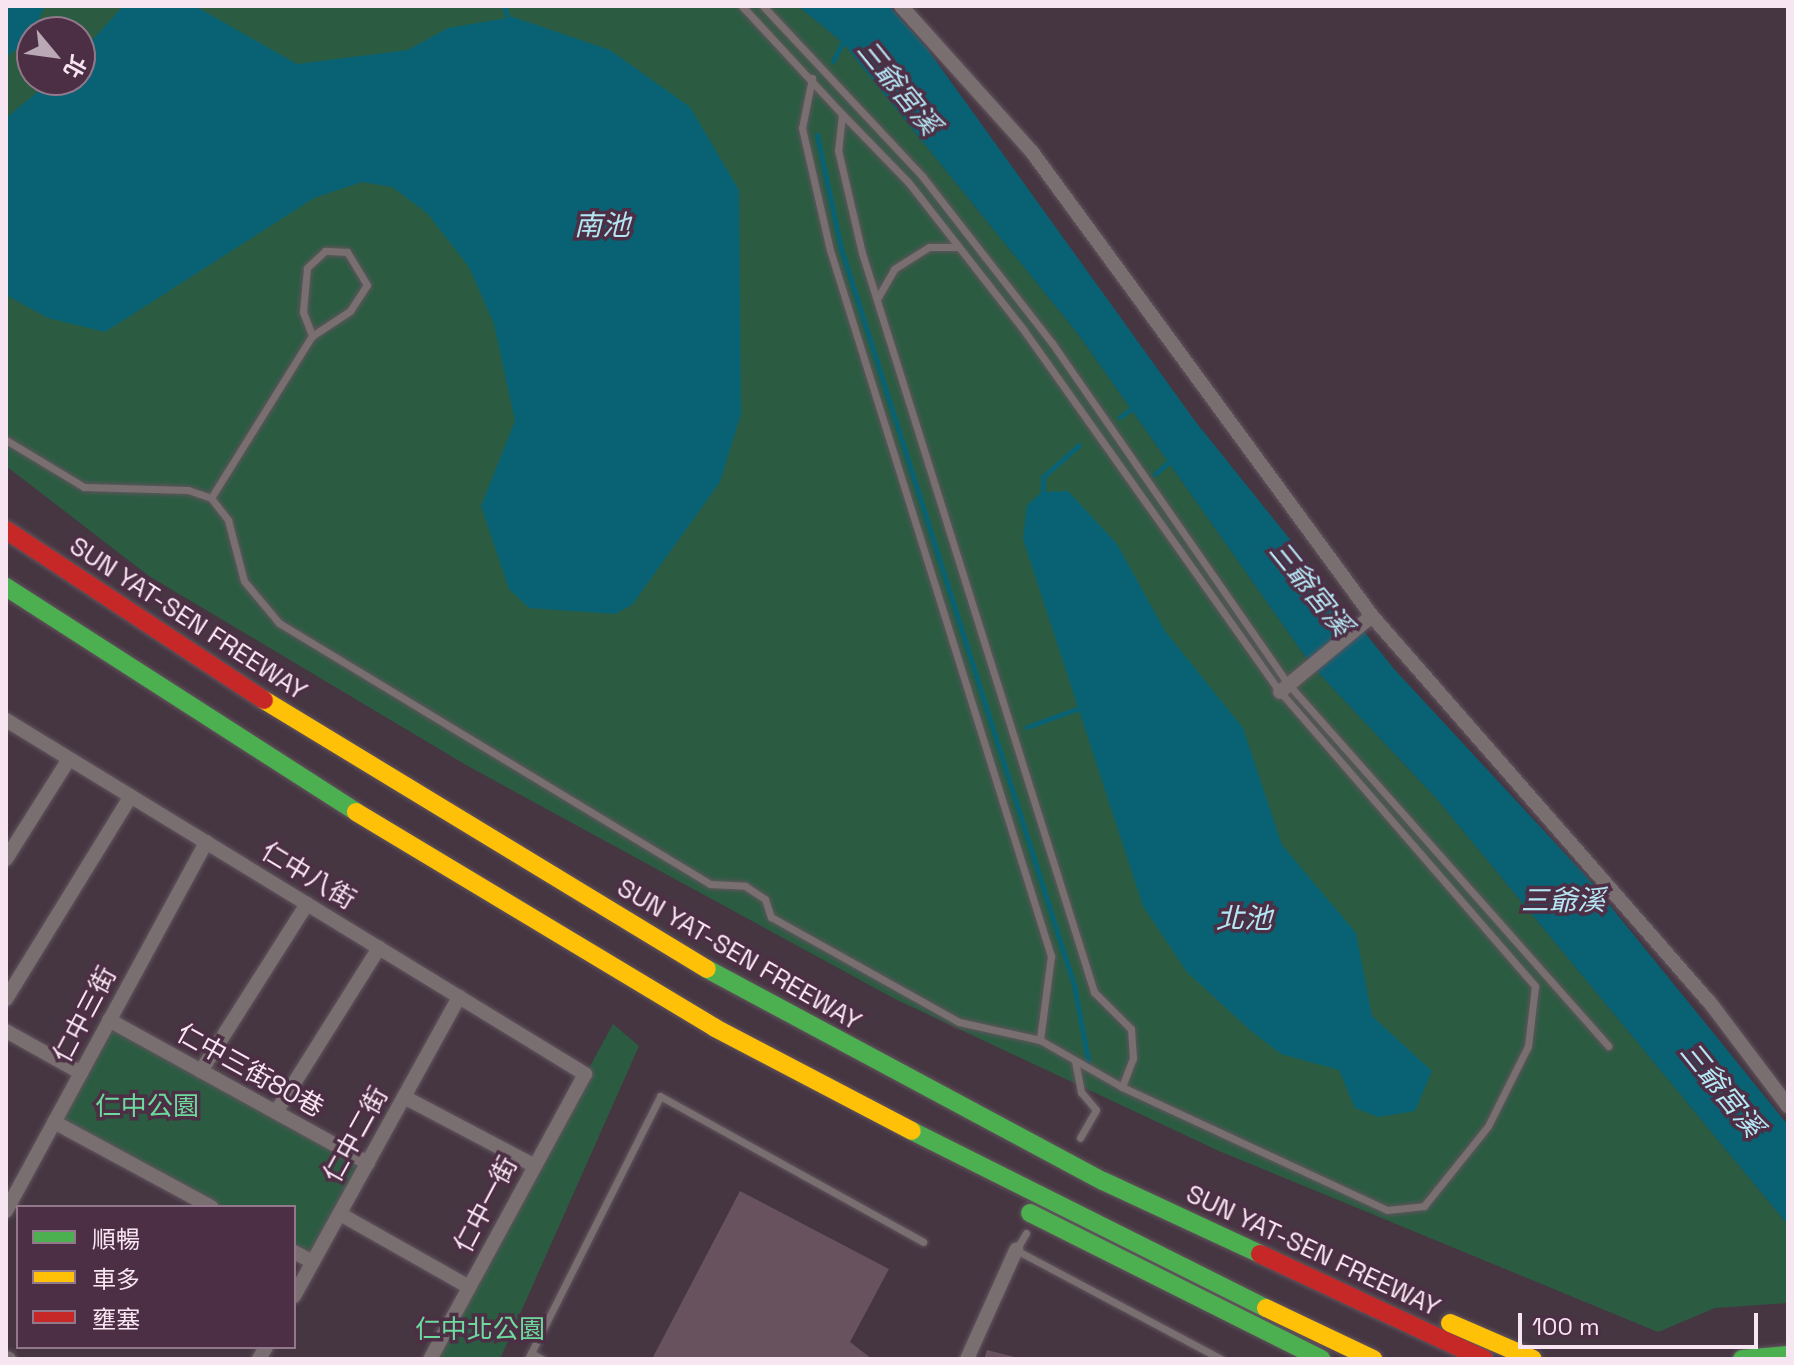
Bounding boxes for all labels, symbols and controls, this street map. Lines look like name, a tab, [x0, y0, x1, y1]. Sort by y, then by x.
north arrow	[16, 16, 96, 96]
water label: 三爺宮溪	[851, 33, 947, 141]
text: 北	[58, 50, 93, 83]
water label: 南池	[574, 208, 630, 242]
street label: SUN YAT-SEN FREEWAY	[63, 530, 313, 708]
water label: 三爺宮溪	[1263, 534, 1359, 642]
street label: 仁中八街	[255, 836, 361, 916]
street label: SUN YAT-SEN FREEWAY	[611, 872, 867, 1038]
water label: 三爺溪	[1521, 883, 1605, 917]
water label: 北池	[1216, 901, 1272, 935]
street label: 仁中三街	[47, 962, 123, 1068]
street label: 仁中三街80巷	[171, 1018, 329, 1124]
water label: 三爺宮溪	[1674, 1035, 1770, 1143]
street label: 仁中二街	[317, 1082, 395, 1188]
park label: 仁中公園	[95, 1091, 199, 1123]
street label: 仁中一街	[448, 1152, 524, 1258]
street label: SUN YAT-SEN FREEWAY	[1181, 1178, 1445, 1324]
legend	[16, 1205, 296, 1349]
text: 順暢	[92, 1224, 140, 1255]
text: 車多	[92, 1264, 140, 1295]
scale bar	[1522, 1297, 1762, 1347]
text: 壅塞	[92, 1304, 140, 1335]
text: 100 m	[1532, 1311, 1600, 1342]
park label: 仁中北公園	[415, 1314, 545, 1346]

